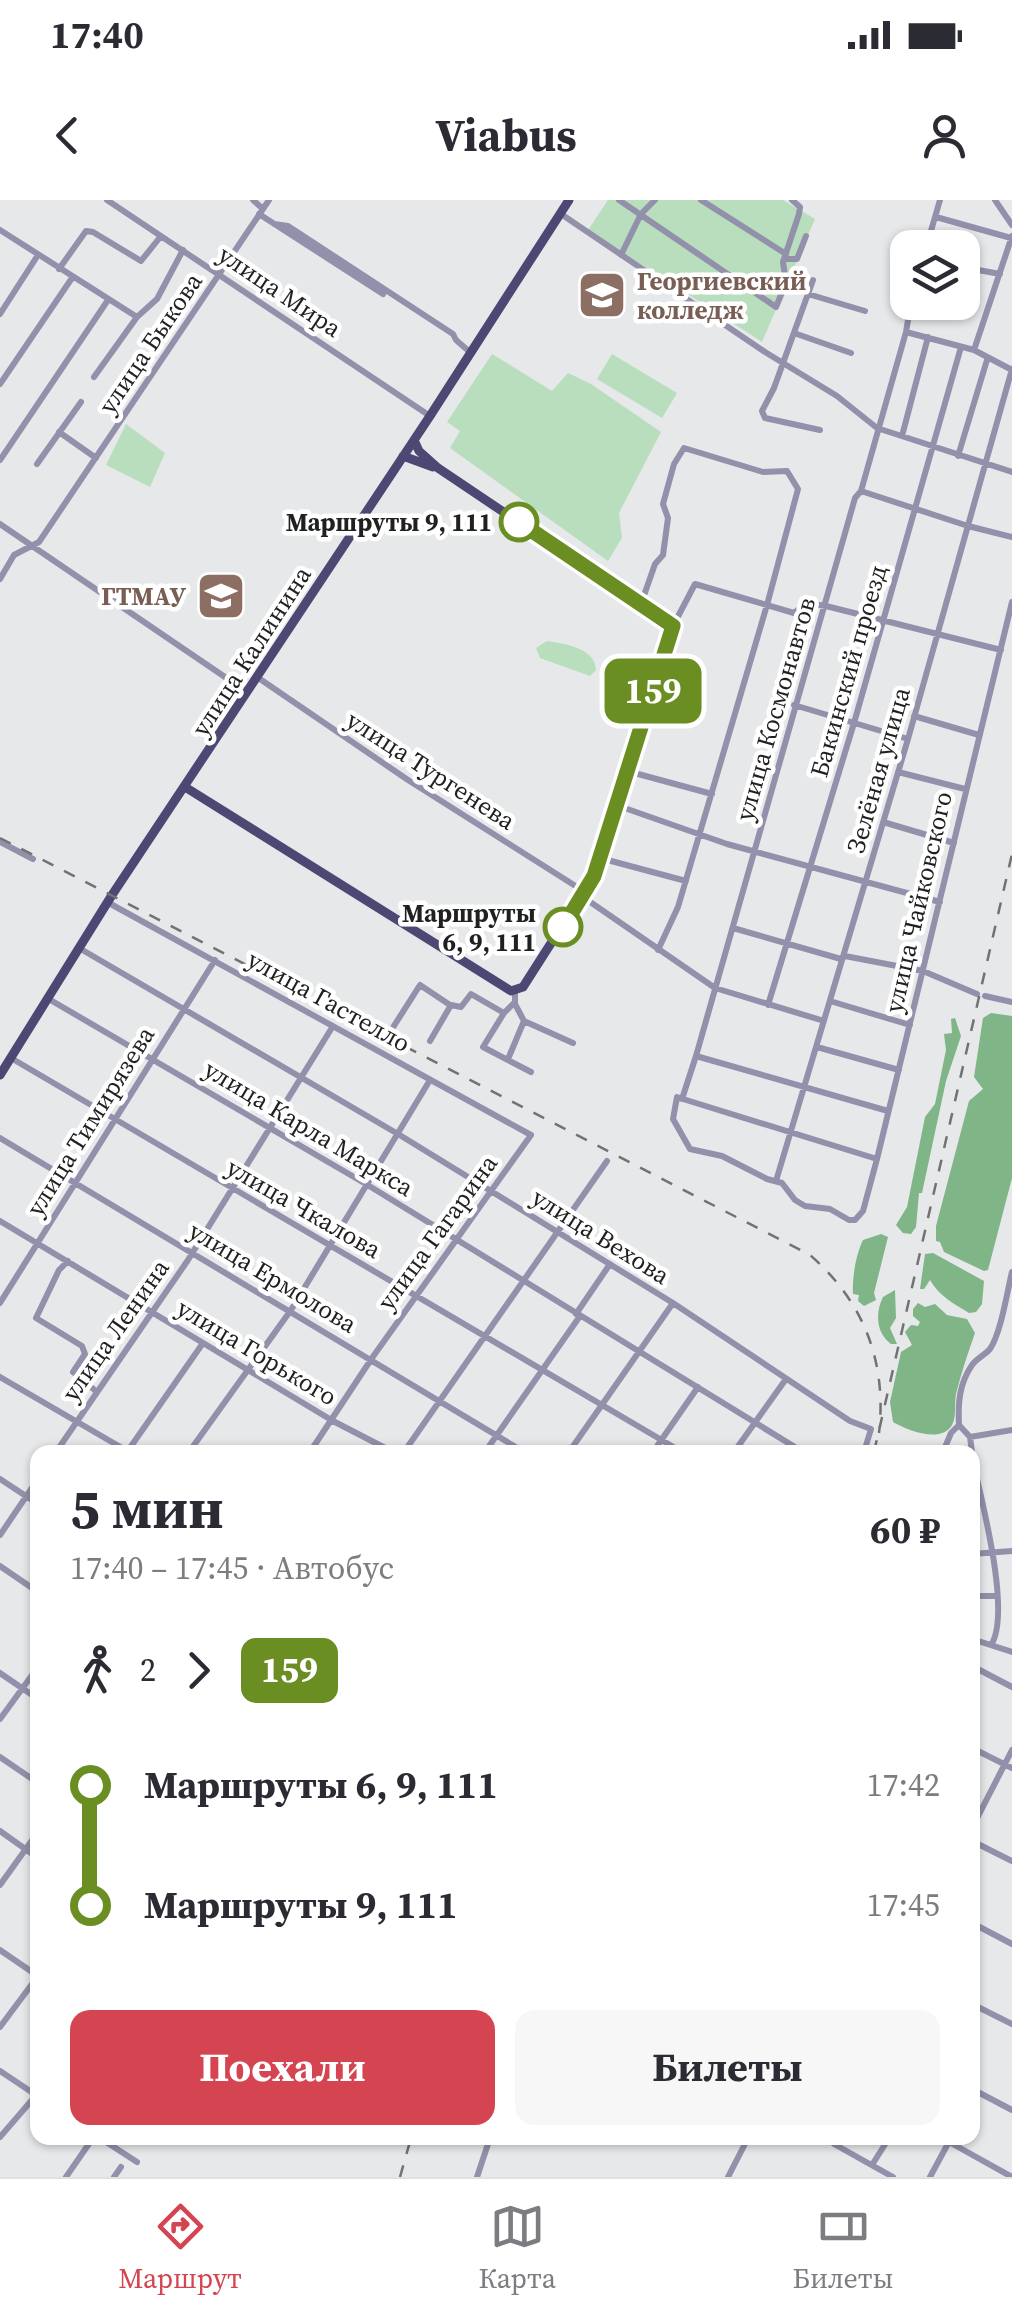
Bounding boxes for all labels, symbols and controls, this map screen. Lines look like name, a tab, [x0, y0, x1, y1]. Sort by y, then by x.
text: 17:40	[50, 9, 144, 61]
text: Viabus	[435, 104, 577, 166]
icon: back	[40, 108, 95, 163]
icon: person	[917, 108, 972, 163]
map controls	[890, 230, 980, 320]
button: layers	[890, 230, 980, 320]
street label: улица Мира	[212, 237, 349, 345]
place label: Георгиевский колледж	[637, 264, 806, 327]
street label: улица Быкова	[90, 266, 210, 420]
school or university icon: Георгиевский колледж	[576, 269, 628, 321]
marker: Маршруты 9, 111	[500, 503, 538, 541]
place label: Маршруты 9, 111	[286, 505, 492, 539]
street label: улица Калинина	[183, 559, 319, 743]
street label: Бакинский проезд	[801, 561, 895, 781]
school or university icon: ГТМАУ	[195, 570, 247, 622]
place label: ГТМАУ	[101, 579, 186, 613]
street label: улица Космонавтов	[727, 593, 823, 825]
line badge: 159	[596, 658, 710, 724]
text: 159	[625, 667, 681, 715]
street label: Зелёная улица	[838, 683, 918, 857]
street label: улица Тургенева	[340, 703, 522, 838]
street label: улица Чайковского	[876, 788, 960, 1016]
place label: Маршруты 6, 9, 111	[402, 896, 536, 959]
marker: Маршруты 6, 9, 111	[544, 908, 582, 946]
street label: улица Гастелло	[241, 942, 417, 1060]
street label: улица Тимирязева	[18, 1019, 162, 1222]
street label: улица Карла Маркса	[198, 1052, 420, 1204]
street label: улица Гагарина	[369, 1147, 505, 1317]
street label: улица Чкалова	[220, 1150, 388, 1266]
street label: улица Вехова	[526, 1180, 677, 1292]
street label: улица Ермолова	[183, 1213, 364, 1341]
street label: улица Ленина	[53, 1252, 177, 1408]
street label: улица Горького	[171, 1291, 343, 1413]
text: 5 мин	[70, 1471, 224, 1546]
text: 60 ₽	[870, 1504, 940, 1556]
text: 17:40 – 17:45 · Автобус	[70, 1546, 394, 1590]
icon: walk	[70, 1643, 125, 1698]
icon: forward	[171, 1643, 226, 1698]
text: 159	[261, 1646, 318, 1694]
text: 2	[140, 1648, 156, 1692]
text: Маршруты 6, 9, 111	[144, 1759, 498, 1811]
text: 17:42	[866, 1763, 940, 1807]
text: Маршруты 9, 111	[144, 1879, 458, 1931]
text: 17:45	[866, 1883, 940, 1927]
button: Поехали	[70, 2010, 495, 2125]
button: Билеты	[515, 2010, 940, 2125]
tab: Маршрут	[118, 2199, 242, 2297]
tab: Карта	[479, 2199, 556, 2297]
tab: Билеты	[793, 2199, 894, 2297]

